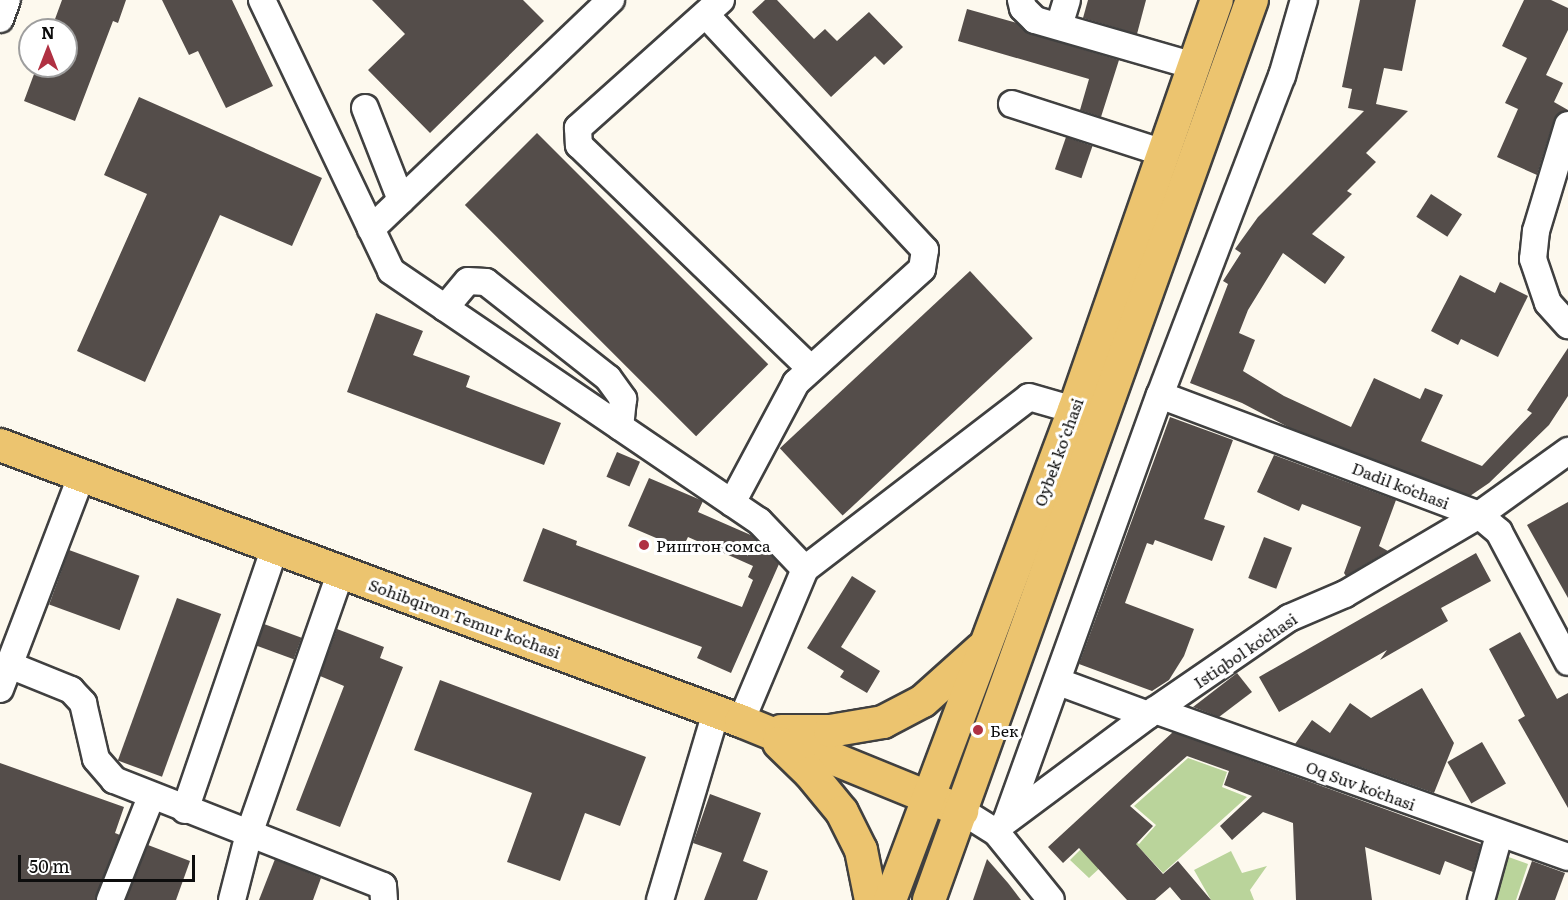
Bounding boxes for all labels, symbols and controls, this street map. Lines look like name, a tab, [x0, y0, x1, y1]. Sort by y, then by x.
north arrow	[18, 18, 78, 78]
text: N	[41, 20, 55, 44]
street label: Oybek ko‘chasi	[1030, 395, 1086, 509]
street label: Dadil koʻchasi	[1350, 458, 1452, 512]
place label: Риштон сомса	[656, 535, 771, 555]
marker: Риштон сомса	[637, 538, 651, 552]
street label: Sohibqiron Temur koʻchasi	[366, 574, 564, 662]
street label: Istiqbol koʻchasi	[1190, 608, 1300, 692]
place label: Бек	[990, 720, 1018, 740]
marker: Бек	[971, 723, 985, 737]
street label: Oq Suv koʻchasi	[1304, 756, 1418, 814]
scale bar	[21, 843, 198, 881]
text: 50 m	[29, 852, 70, 879]

